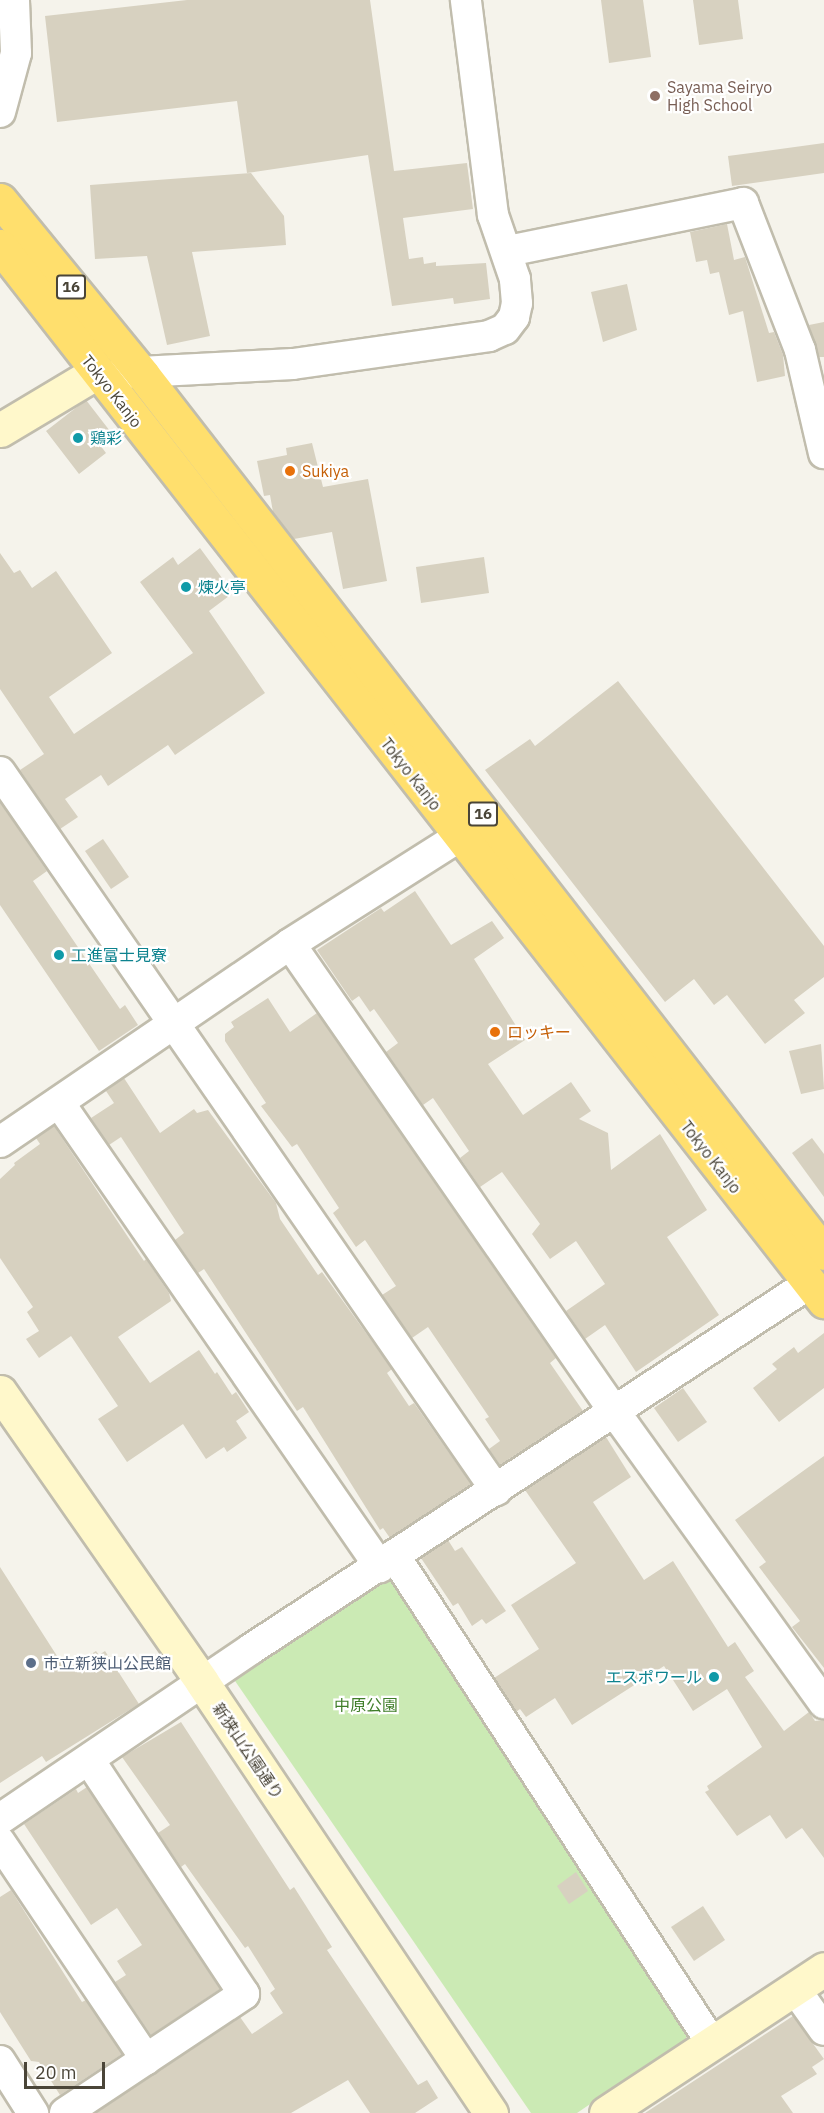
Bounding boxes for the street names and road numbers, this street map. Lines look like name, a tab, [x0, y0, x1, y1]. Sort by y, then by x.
road number: 16	[56, 275, 86, 299]
street label: Tokyo Kanjo	[78, 351, 146, 431]
street label: Tokyo Kanjo	[377, 734, 445, 814]
road number: 16	[468, 802, 498, 826]
street label: Tokyo Kanjo	[677, 1117, 745, 1197]
street label: 新狭山公園通り	[209, 1699, 287, 1803]

